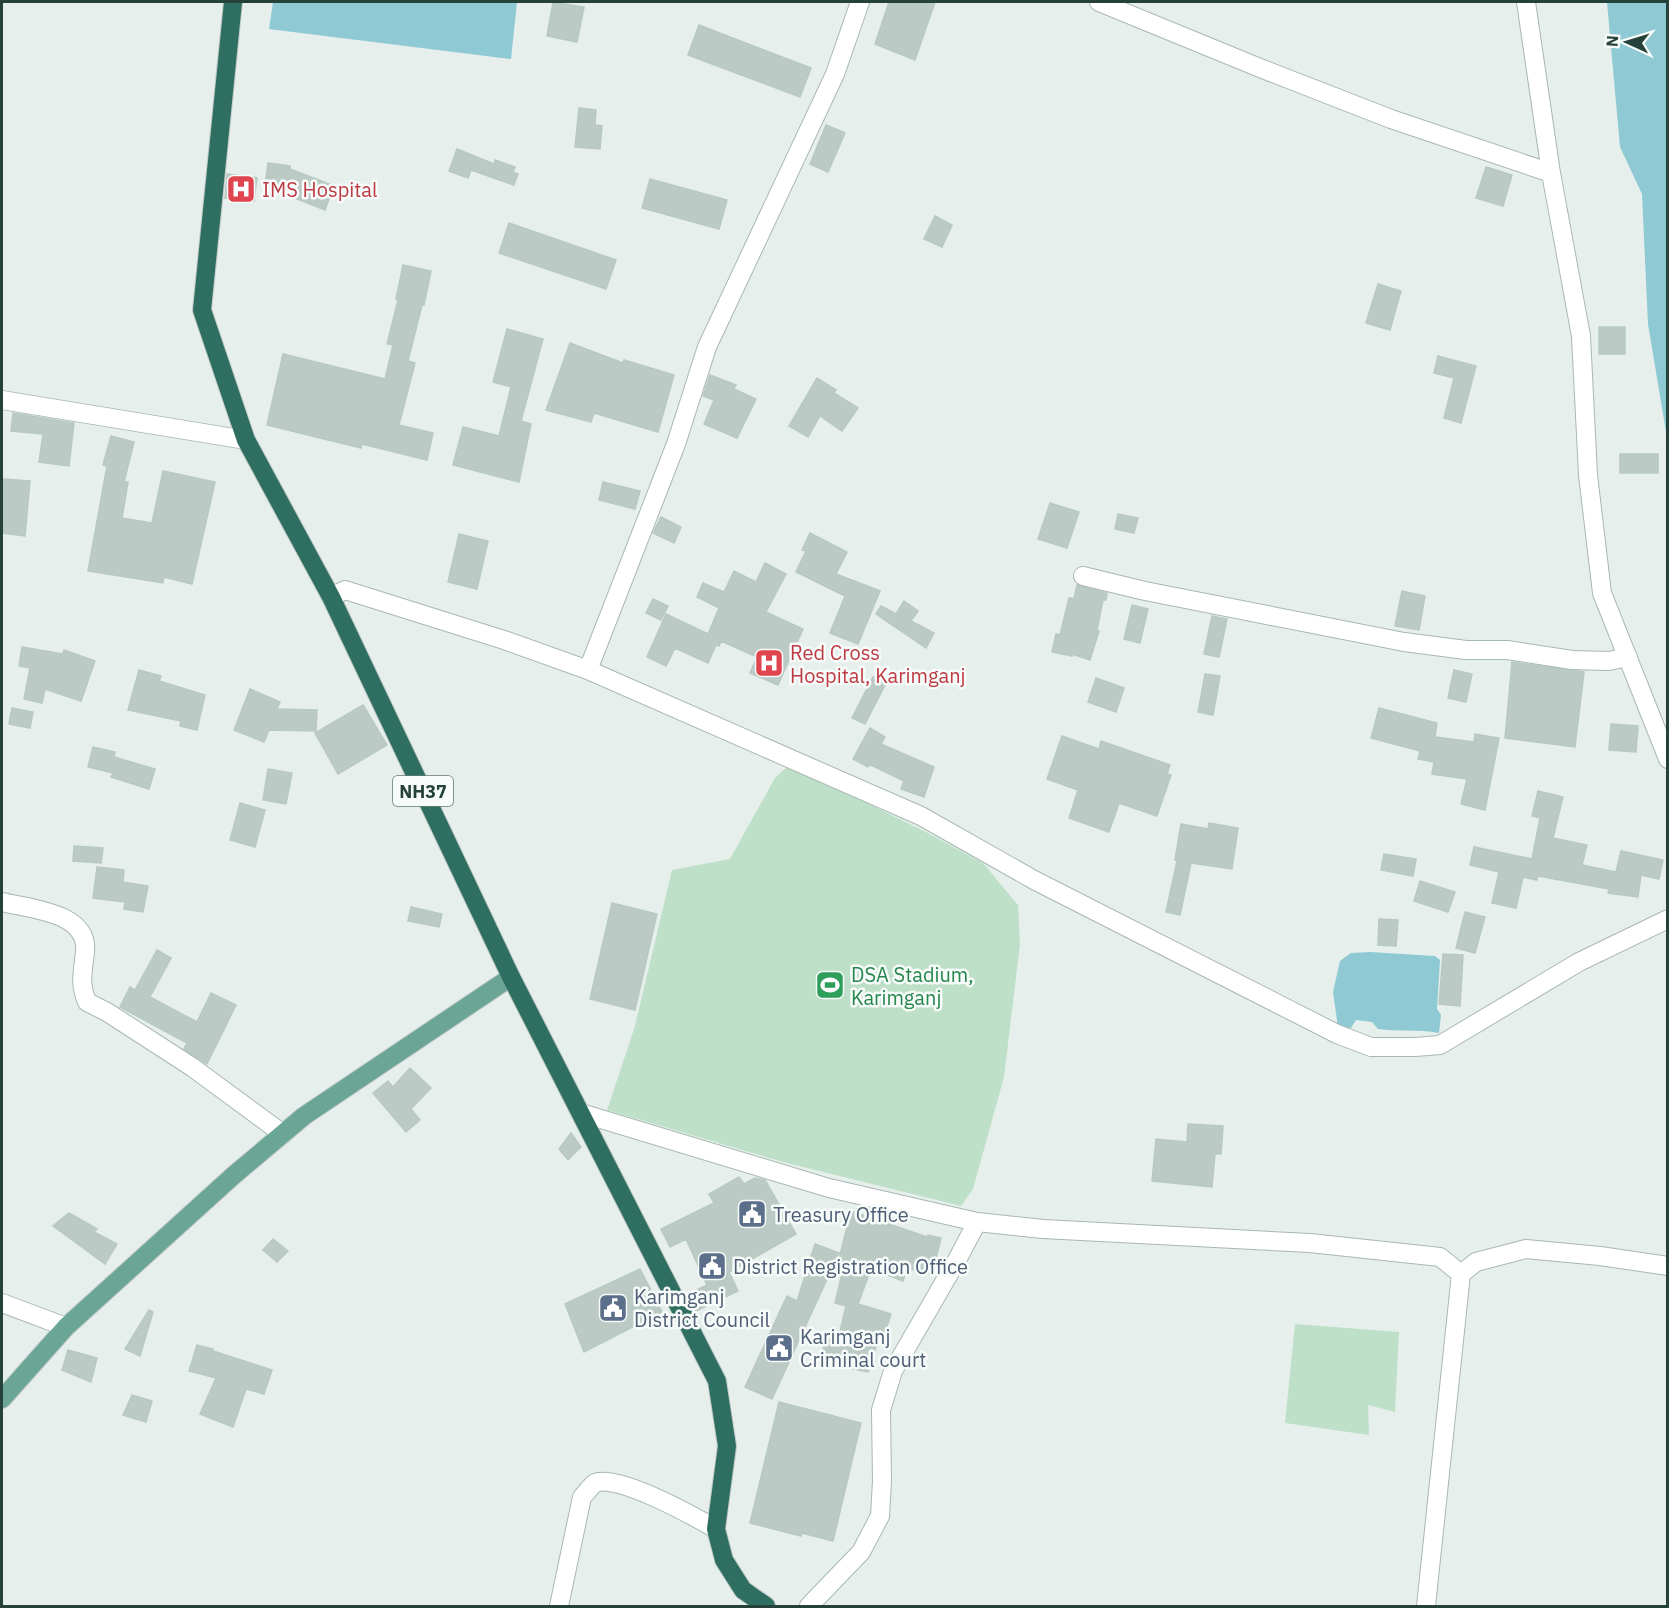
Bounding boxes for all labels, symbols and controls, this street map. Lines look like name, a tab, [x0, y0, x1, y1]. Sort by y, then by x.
north arrow	[1597, 12, 1657, 72]
text: N	[1602, 34, 1622, 47]
hospital icon: IMS Hospital	[225, 173, 257, 205]
place label: IMS Hospital	[262, 176, 377, 203]
place label: Red Cross Hospital, Karimganj	[790, 639, 966, 689]
hospital icon: Red Cross Hospital, Karimganj	[753, 647, 785, 679]
road number: NH37	[393, 776, 453, 806]
place label: DSA Stadium, Karimganj	[851, 961, 974, 1011]
sports icon: DSA Stadium, Karimganj	[814, 969, 846, 1001]
public building icon: Treasury Office	[736, 1198, 768, 1230]
place label: Treasury Office	[773, 1201, 909, 1228]
public building icon: District Registration Office	[696, 1250, 728, 1282]
place label: District Registration Office	[733, 1253, 968, 1280]
place label: Karimganj District Council	[634, 1283, 770, 1333]
public building icon: Karimganj District Council	[597, 1292, 629, 1324]
place label: Karimganj Criminal court	[800, 1323, 926, 1373]
public building icon: Karimganj Criminal court	[763, 1332, 795, 1364]

